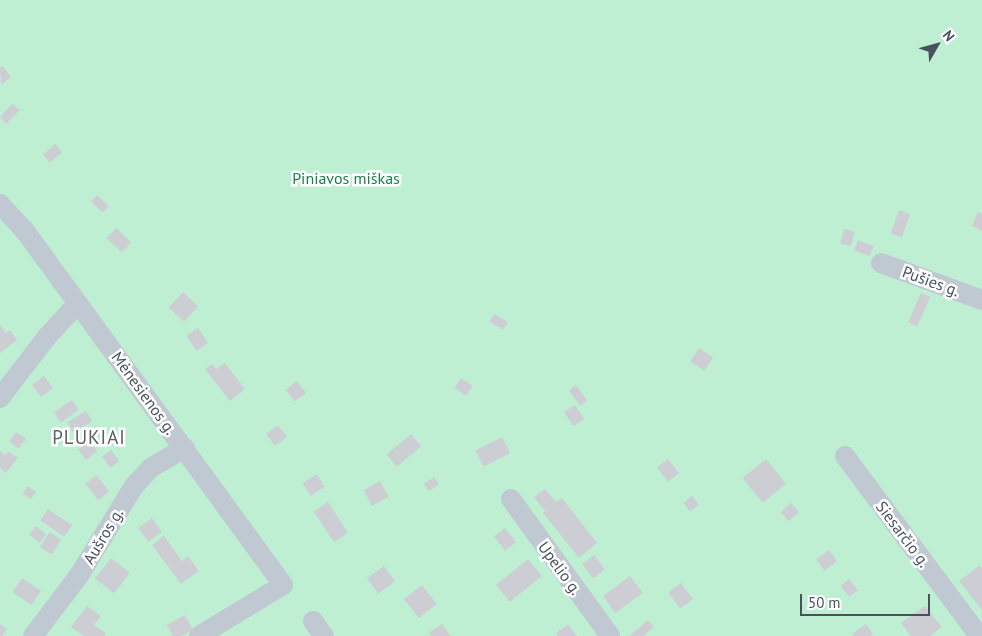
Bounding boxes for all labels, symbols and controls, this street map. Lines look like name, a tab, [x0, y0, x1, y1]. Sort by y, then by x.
north arrow	[912, 20, 962, 70]
text: N	[939, 27, 959, 45]
park label: Piniavos miškas	[292, 168, 400, 188]
street label: Pušies g.	[900, 262, 962, 300]
street label: Mėnesienos g.	[108, 348, 180, 438]
district label: PLUKIAI	[51, 427, 127, 449]
street label: Siesarčio g.	[872, 497, 934, 571]
street label: Aušros g.	[79, 505, 127, 567]
street label: Upelio g.	[534, 538, 586, 598]
scale bar	[802, 584, 932, 616]
text: 50 m	[808, 593, 841, 612]

